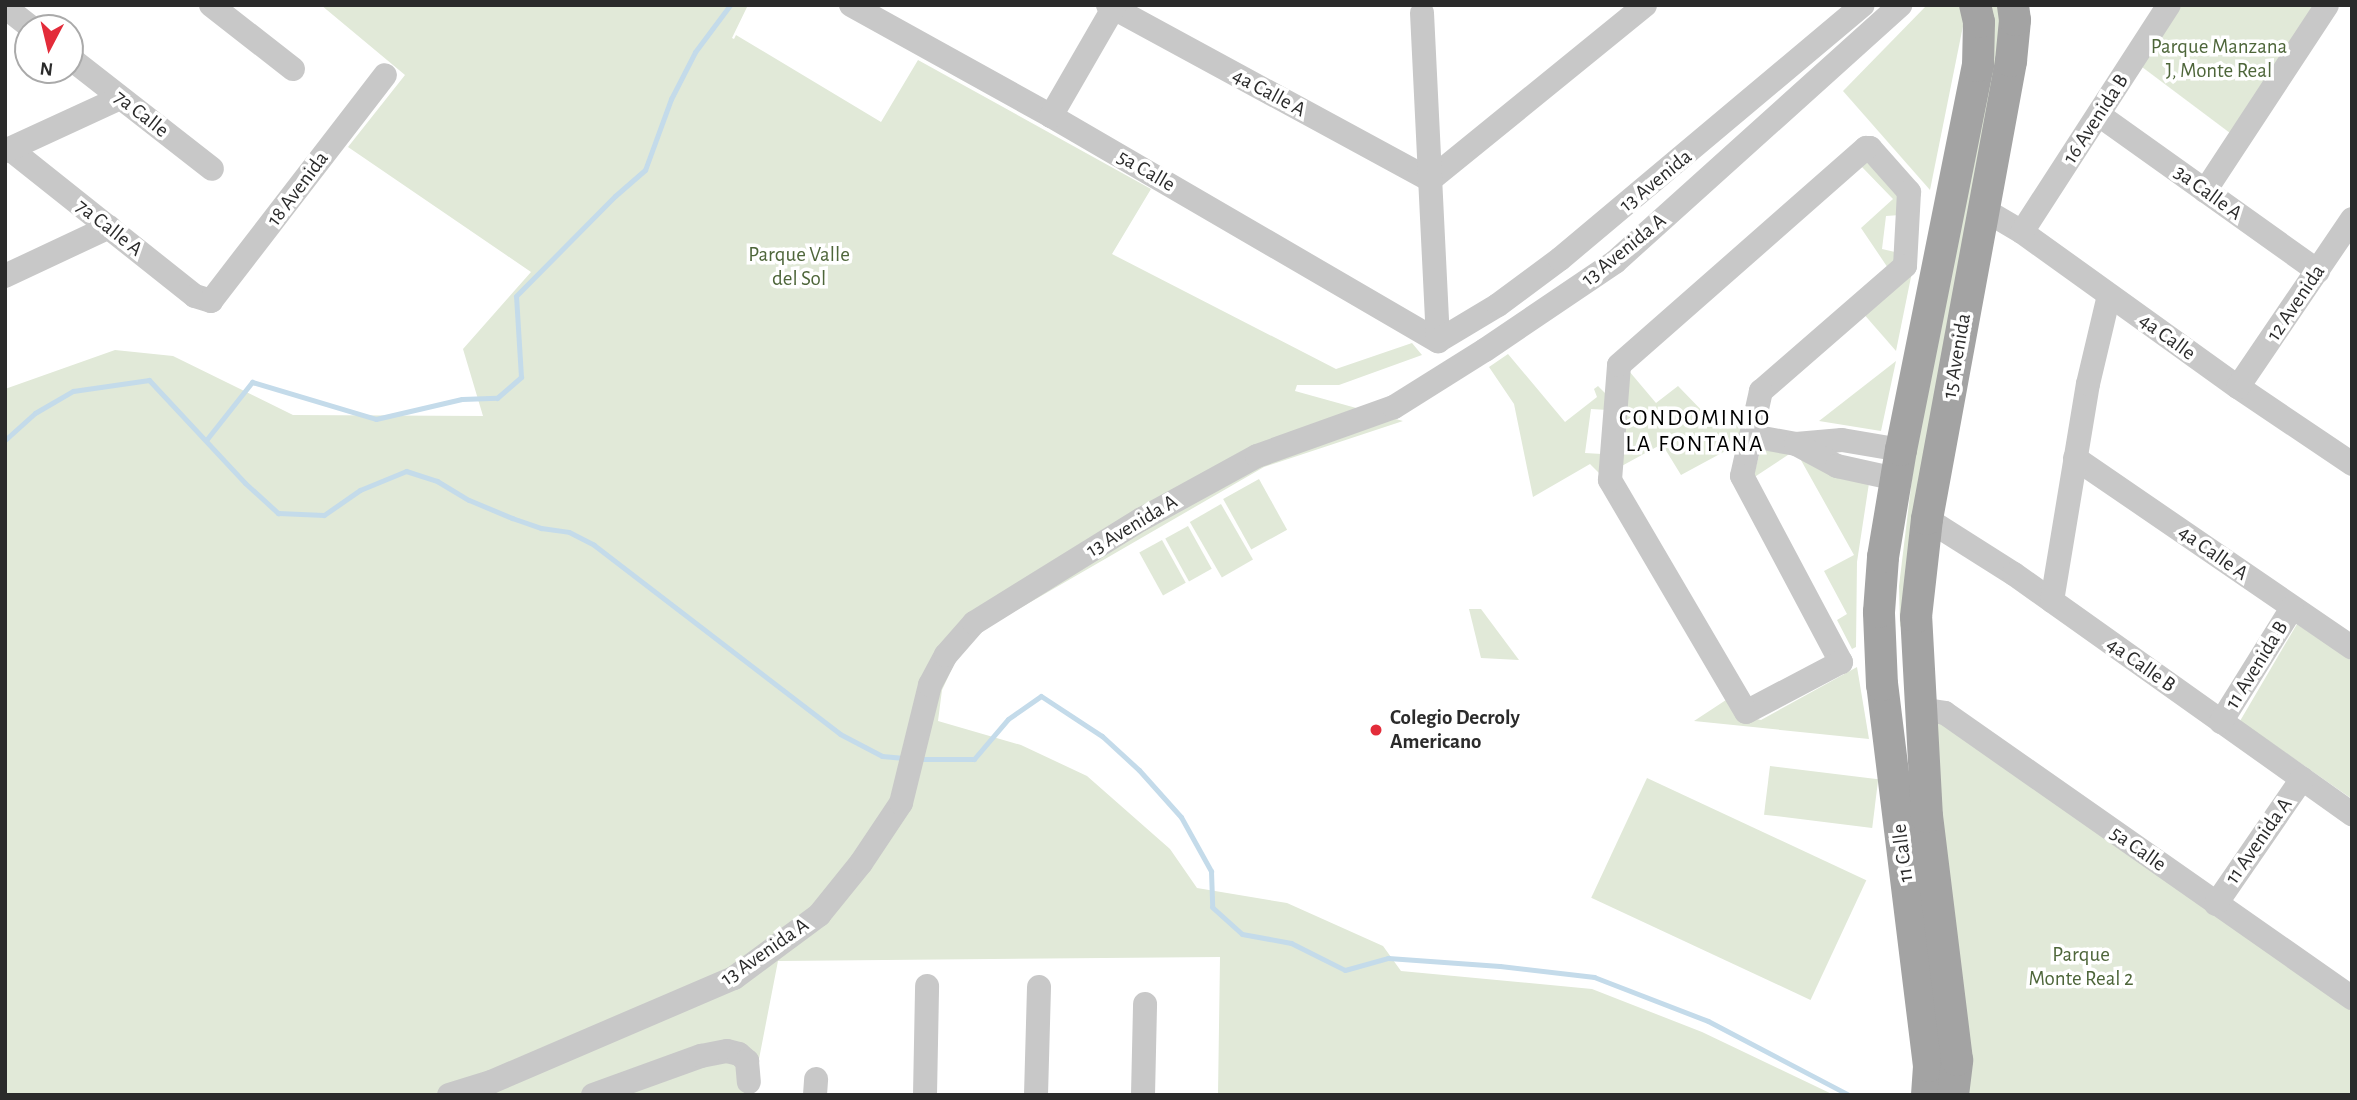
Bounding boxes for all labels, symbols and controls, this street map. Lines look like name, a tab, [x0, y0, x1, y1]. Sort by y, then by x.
north arrow	[14, 14, 84, 84]
park label: Parque Manzana J, Monte Real	[2151, 34, 2287, 84]
text: N	[39, 58, 54, 79]
street label: 4a Calle A	[1228, 63, 1310, 123]
street label: 16 Avenida B	[2058, 69, 2134, 169]
street label: 7a Calle	[109, 85, 173, 143]
street label: 5a Calle	[1113, 144, 1179, 198]
street label: 13 Avenida	[1615, 144, 1697, 218]
street label: 18 Avenida	[262, 147, 334, 231]
street label: 3a Calle A	[2169, 160, 2247, 226]
street label: 7a Calle A	[70, 194, 148, 262]
street label: 13 Avenida A	[1577, 208, 1671, 292]
park label: Parque Valle del Sol	[748, 242, 850, 292]
street label: 12 Avenida	[2261, 260, 2331, 346]
street label: 4a Calle	[2134, 308, 2200, 366]
street label: 15 Avenida	[1937, 311, 1977, 401]
district label: CONDOMINIO LA FONTANA	[1620, 405, 1770, 459]
street label: 13 Avenida A	[1082, 489, 1182, 563]
street label: 4a Calle A	[2173, 520, 2253, 586]
street label: 11 Avenida B	[2220, 616, 2294, 714]
street label: 4a Calle B	[2102, 632, 2180, 698]
place label: Colegio Decroly Americano	[1390, 705, 1520, 755]
marker: Colegio Decroly Americano	[1368, 722, 1384, 738]
street label: 11 Avenida A	[2220, 793, 2298, 889]
street label: 5a Calle	[2105, 821, 2171, 877]
street label: 11 Calle	[1887, 822, 1919, 884]
street label: 13 Avenida A	[716, 913, 814, 991]
park label: Parque Monte Real 2	[2028, 942, 2134, 992]

